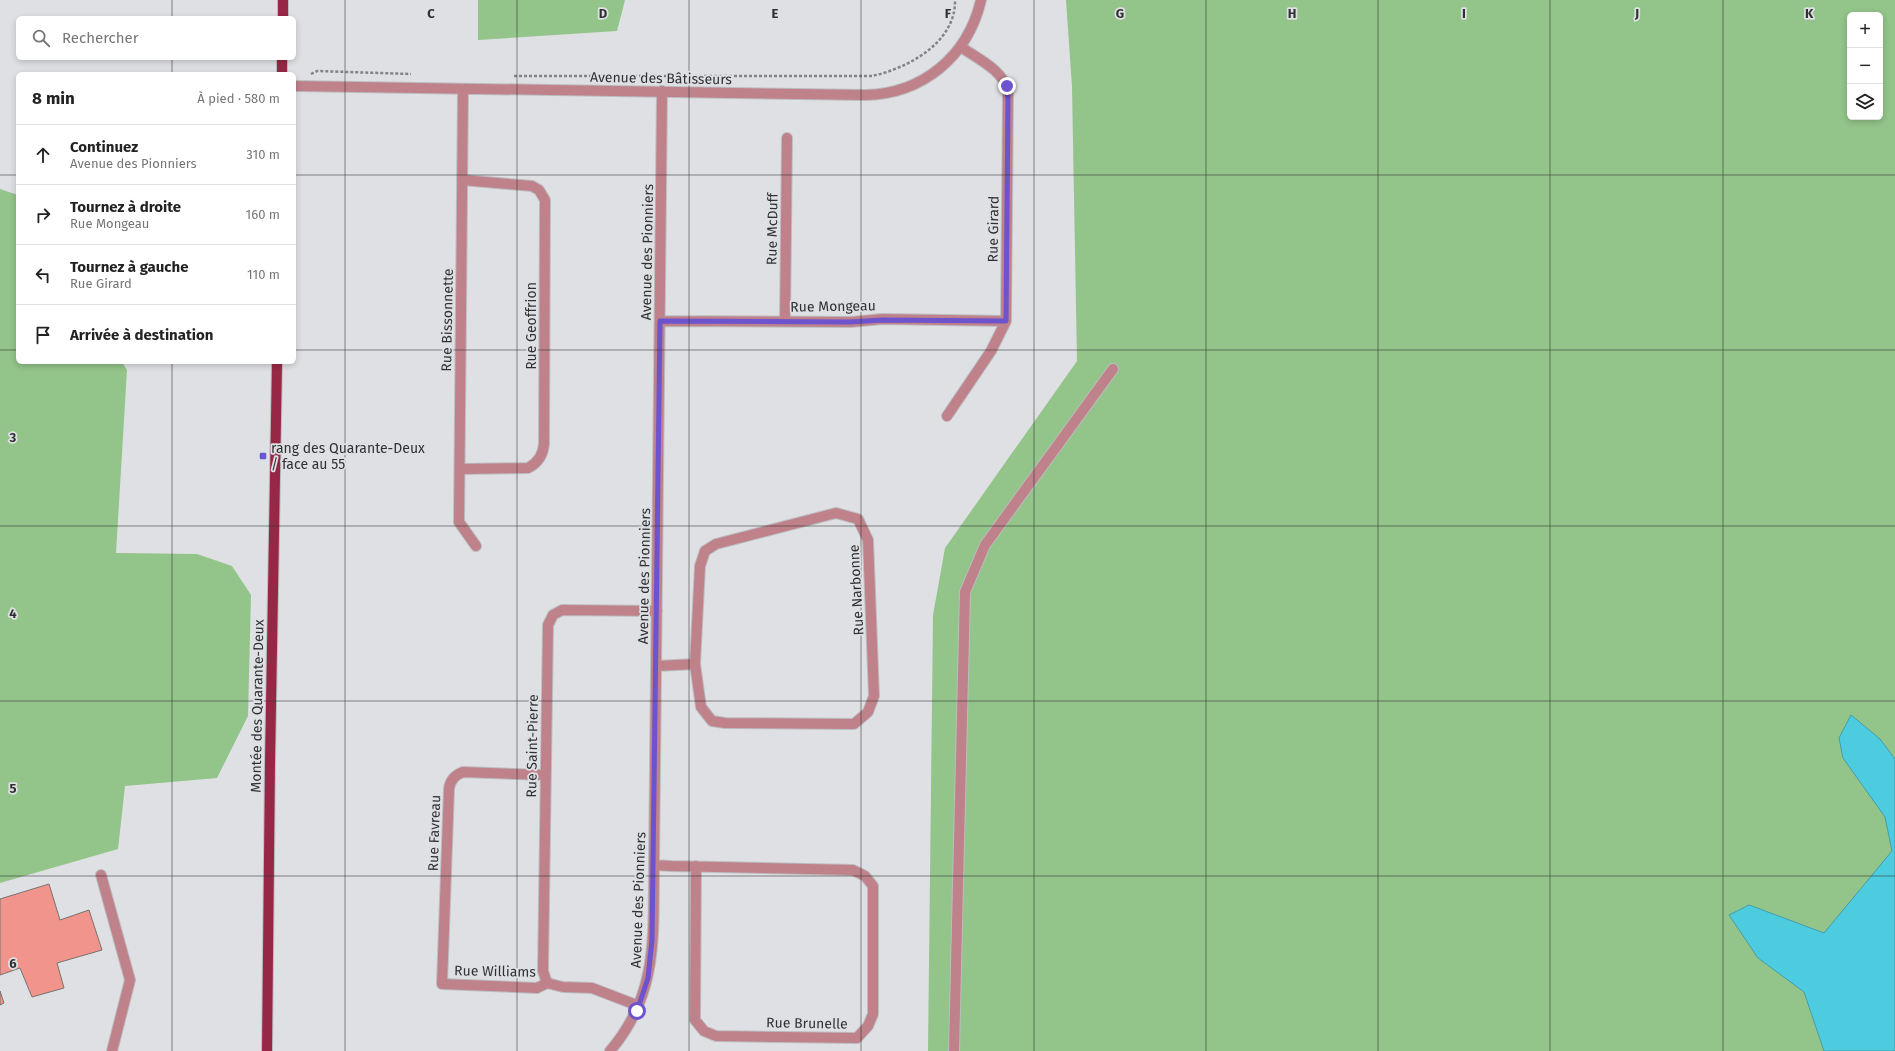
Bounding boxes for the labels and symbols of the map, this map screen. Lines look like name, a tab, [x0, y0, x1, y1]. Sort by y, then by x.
text: C	[427, 6, 435, 21]
text: D	[599, 6, 608, 21]
text: E	[772, 6, 779, 21]
text: F	[945, 6, 952, 21]
text: G	[1116, 6, 1124, 21]
text: H	[1288, 6, 1296, 21]
text: I	[1462, 6, 1466, 21]
text: J	[1634, 6, 1639, 21]
text: K	[1805, 6, 1814, 21]
street label: Avenue des Bâtisseurs	[590, 69, 733, 88]
route end	[998, 77, 1016, 95]
street label: Avenue des Pionniers	[638, 183, 657, 320]
street label: Rue McDuff	[763, 192, 782, 265]
street label: Rue Girard	[984, 196, 1003, 262]
street label: Rue Bissonnette	[438, 268, 457, 372]
street label: Rue Geoffrion	[523, 282, 540, 370]
street label: Rue Mongeau	[790, 297, 876, 316]
text: 3	[9, 430, 17, 445]
place label: rang des Quarante-Deux / face au 55	[271, 440, 425, 473]
marker: rang des Quarante-Deux / face au 55	[258, 451, 268, 461]
street label: Avenue des Pionniers	[635, 507, 654, 644]
street label: Rue Narbonne	[846, 544, 867, 636]
text: 4	[9, 606, 17, 621]
street label: Montée des Quarante-Deux	[247, 619, 268, 793]
street label: Rue Saint-Pierre	[523, 694, 542, 798]
text: 5	[10, 781, 17, 796]
street label: Rue Favreau	[425, 794, 444, 872]
street label: Avenue des Pionniers	[628, 831, 649, 968]
text: 6	[9, 956, 17, 971]
street label: Rue Williams	[454, 962, 536, 981]
route start	[628, 1002, 646, 1020]
street label: Rue Brunelle	[766, 1014, 848, 1033]

